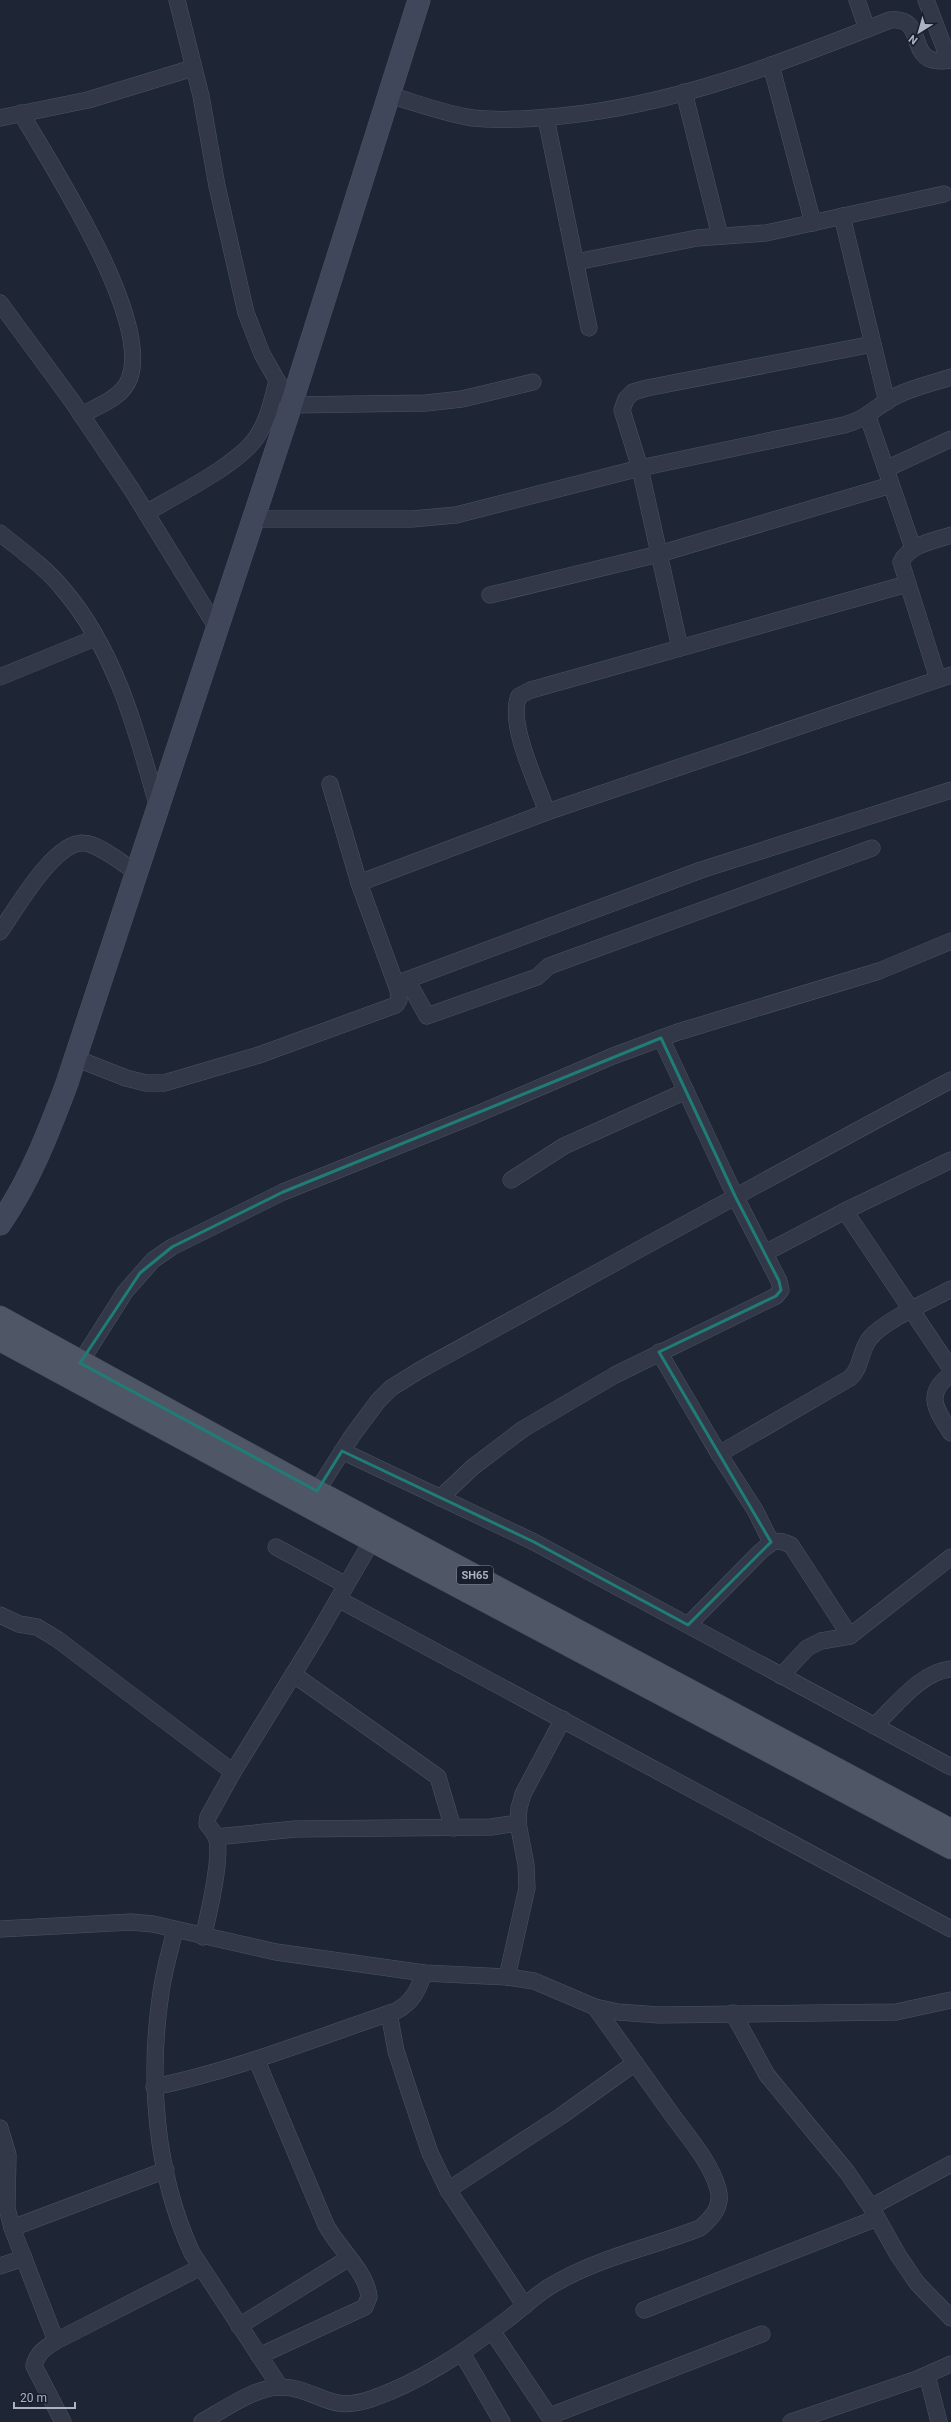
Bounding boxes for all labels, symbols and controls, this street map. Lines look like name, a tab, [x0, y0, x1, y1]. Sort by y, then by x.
north arrow	[899, 12, 939, 52]
text: N	[906, 32, 920, 47]
road number: SH65	[457, 1566, 493, 1584]
scale bar	[14, 2384, 75, 2410]
text: 20 m	[20, 2391, 47, 2405]

